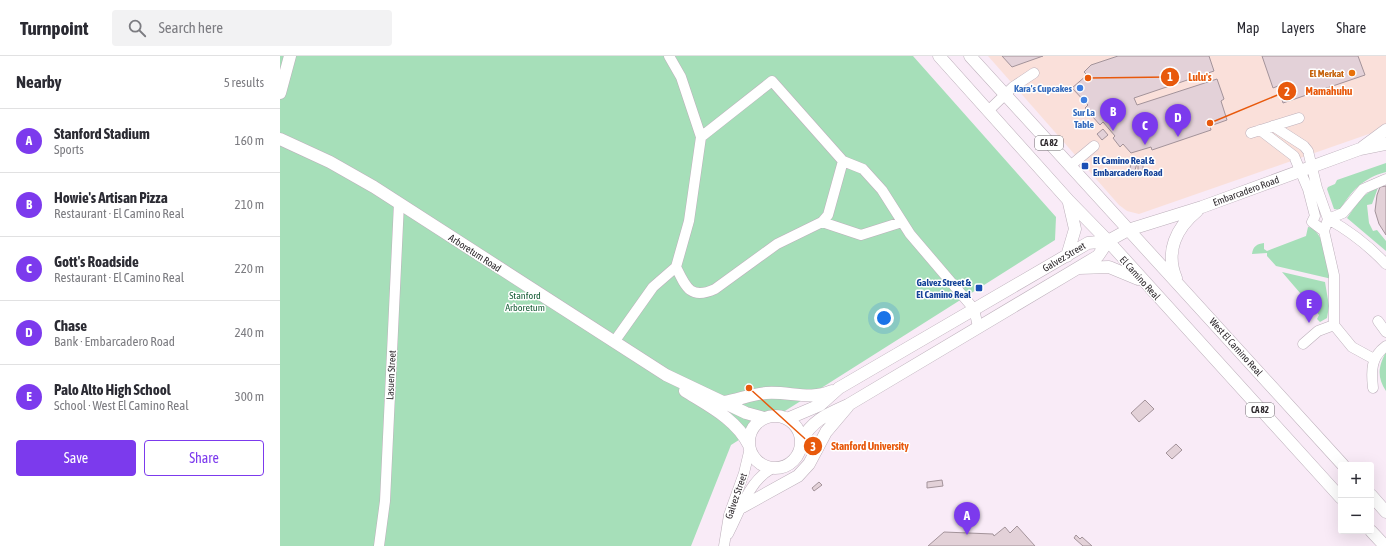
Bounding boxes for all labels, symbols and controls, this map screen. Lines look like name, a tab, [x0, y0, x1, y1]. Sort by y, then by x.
search box	[112, 10, 392, 46]
text: Turnpoint	[20, 17, 88, 39]
icon: search	[126, 17, 148, 39]
text: Search here	[158, 19, 223, 36]
text: Map	[1237, 20, 1259, 36]
text: Layers	[1281, 20, 1314, 36]
text: Share	[1336, 20, 1366, 36]
callout: Lulu's	[1160, 66, 1219, 89]
place label: El Merkat	[1310, 68, 1344, 79]
marker: El Merkat	[1347, 68, 1357, 78]
text: 1	[1167, 70, 1173, 84]
text: Lulu's	[1188, 71, 1212, 83]
text: Nearby	[16, 72, 62, 92]
text: 5 results	[224, 75, 264, 90]
callout: Mamahuhu	[1277, 80, 1360, 103]
place label: Kara's Cupcakes	[1014, 83, 1072, 94]
marker: Kara's Cupcakes	[1075, 83, 1085, 93]
text: 2	[1284, 85, 1290, 99]
text: Mamahuhu	[1306, 85, 1352, 97]
marker: Sur La Table	[1079, 95, 1089, 105]
pin: B	[1100, 98, 1126, 131]
pin: D	[1165, 104, 1191, 137]
place label: Sur La Table	[1073, 107, 1095, 130]
pin: C	[1132, 112, 1158, 145]
text: Stanford Stadium	[54, 125, 150, 142]
text: A	[26, 133, 32, 148]
text: 160 m	[235, 133, 264, 148]
road number: CA 82	[1035, 136, 1063, 150]
text: Sports	[54, 142, 84, 157]
place label: El Camino Real & Embarcadero Road	[1093, 155, 1163, 178]
marker: El Camino Real & Embarcadero Road	[1080, 161, 1090, 171]
street label: Embarcadero Road	[1211, 174, 1281, 208]
text: Howie's Artisan Pizza	[54, 189, 168, 206]
text: B	[26, 197, 32, 212]
text: 210 m	[235, 197, 264, 212]
text: Restaurant · El Camino Real	[54, 206, 184, 221]
street label: Arboretum Road	[447, 232, 503, 274]
street label: Galvez Street	[1041, 240, 1087, 274]
text: Gott's Roadside	[54, 253, 139, 270]
street label: El Camino Real	[1118, 254, 1163, 302]
text: C	[26, 261, 32, 276]
text: 220 m	[235, 261, 264, 276]
text: Restaurant · El Camino Real	[54, 270, 184, 285]
place label: Galvez Street & El Camino Real	[916, 277, 972, 300]
marker: Galvez Street & El Camino Real	[974, 283, 984, 293]
park label: Stanford Arboretum	[505, 290, 545, 313]
pin: E	[1296, 290, 1322, 323]
your location	[874, 308, 894, 328]
street label: West El Camino Real	[1207, 316, 1265, 378]
text: Chase	[54, 317, 87, 334]
text: D	[25, 325, 33, 340]
text: 240 m	[235, 325, 264, 340]
text: Bank · Embarcadero Road	[54, 334, 175, 349]
street label: Lasuen Street	[384, 350, 398, 400]
text: Palo Alto High School	[54, 381, 171, 398]
text: E	[26, 389, 32, 404]
text: 300 m	[235, 389, 264, 404]
text: School · West El Camino Real	[54, 398, 189, 413]
road number: CA 82	[1246, 403, 1274, 417]
callout: Stanford University	[803, 435, 917, 458]
button: Save	[16, 440, 136, 476]
button: Share	[144, 440, 264, 476]
text: 3	[810, 440, 816, 454]
text: Stanford University	[831, 440, 909, 452]
map controls	[1338, 462, 1374, 534]
button: +	[1338, 462, 1374, 498]
street label: Galvez Street	[723, 471, 749, 520]
button: −	[1338, 498, 1374, 534]
pin: A	[954, 502, 980, 535]

